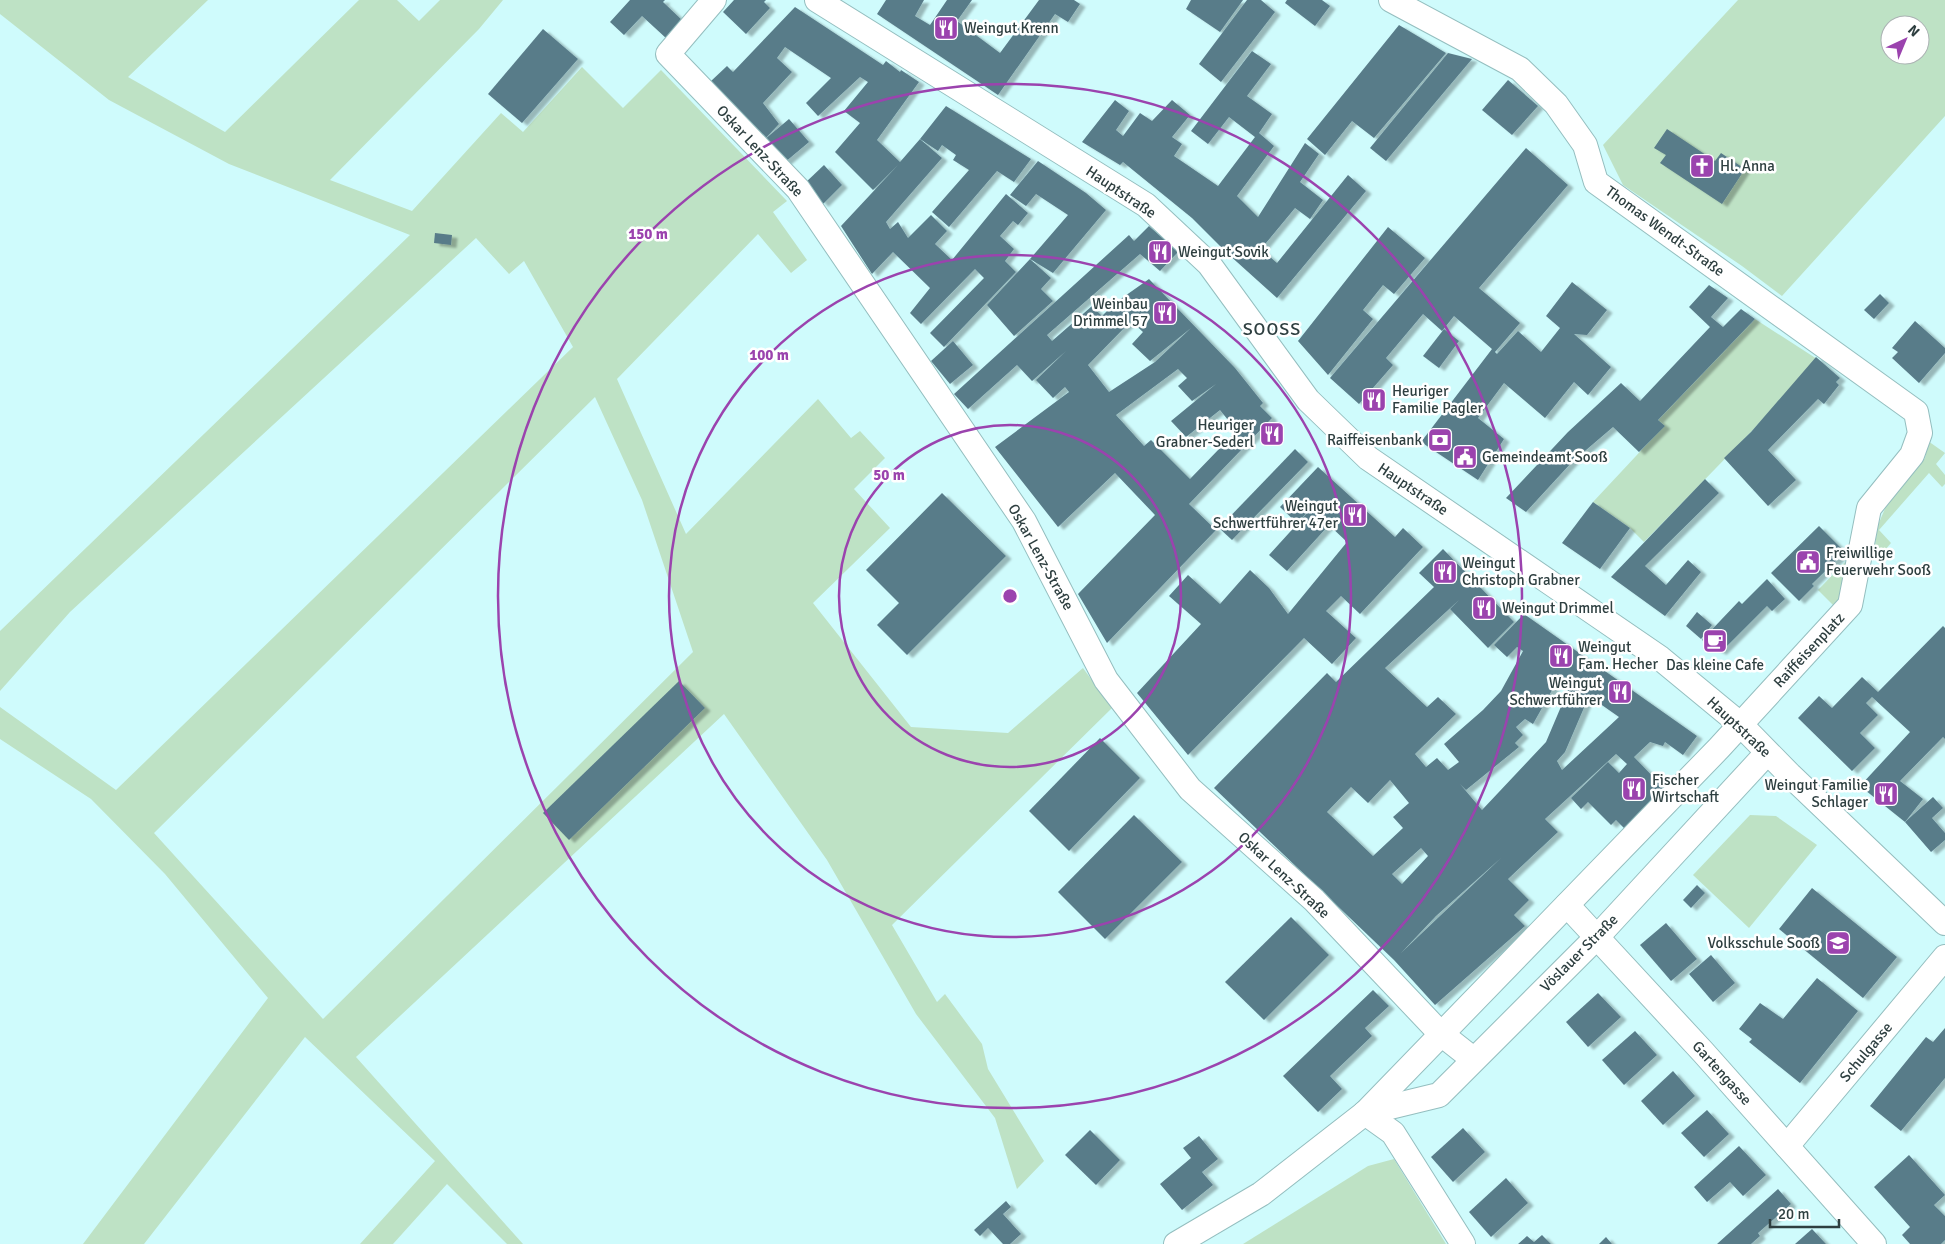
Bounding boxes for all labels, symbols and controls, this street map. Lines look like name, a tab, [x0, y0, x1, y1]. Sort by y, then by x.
restaurant icon: Weingut Krenn	[933, 15, 959, 41]
north arrow	[1880, 15, 1930, 65]
place label: Weingut Krenn	[964, 19, 1059, 37]
text: N	[1904, 22, 1923, 41]
street label: Oskar Lenz-Straße	[713, 101, 807, 201]
church icon: Hl. Anna	[1689, 153, 1715, 179]
place label: Hl. Anna	[1720, 157, 1775, 175]
street label: Hauptstraße	[1082, 162, 1160, 222]
street label: Thomas Wendt-Straße	[1602, 182, 1728, 280]
text: 150 m	[628, 225, 668, 243]
restaurant icon: Weingut Sovik	[1147, 239, 1173, 265]
place label: Weingut Sovik	[1178, 243, 1269, 261]
place label: Weinbau Drimmel 57	[1073, 295, 1148, 330]
restaurant icon: Weinbau Drimmel 57	[1152, 300, 1178, 326]
district label: SOOSS	[1243, 318, 1301, 340]
text: 100 m	[749, 346, 789, 364]
place label: Heuriger Familie Pagler	[1392, 382, 1484, 417]
restaurant icon: Heuriger Familie Pagler	[1361, 387, 1387, 413]
place label: Heuriger Grabner-Sederl	[1156, 416, 1254, 451]
restaurant icon: Heuriger Grabner-Sederl	[1259, 421, 1285, 447]
bank icon: Raiffeisenbank	[1427, 427, 1453, 453]
place label: Raiffeisenbank	[1327, 431, 1422, 449]
public building icon: Gemeindeamt Sooß	[1452, 444, 1478, 470]
place label: Gemeindeamt Sooß	[1482, 448, 1608, 466]
street label: Hauptstraße	[1374, 459, 1452, 519]
text: 50 m	[873, 466, 905, 484]
place label: Weingut Schwertführer 47er	[1213, 497, 1338, 532]
street label: Oskar Lenz-Straße	[1004, 501, 1078, 613]
restaurant icon: Weingut Schwertführer 47er	[1342, 502, 1368, 528]
place label: Freiwillige Feuerwehr Sooß	[1826, 544, 1931, 579]
public building icon: Freiwillige Feuerwehr Sooß	[1795, 549, 1821, 575]
place label: Weingut Christoph Grabner	[1462, 554, 1580, 589]
restaurant icon: Weingut Christoph Grabner	[1432, 559, 1458, 585]
centre of rings	[1001, 587, 1019, 605]
restaurant icon: Weingut Drimmel	[1471, 595, 1497, 621]
place label: Weingut Drimmel	[1502, 599, 1614, 617]
street label: Raiffeisenplatz	[1770, 609, 1848, 691]
cafe icon: Das kleine Cafe	[1702, 628, 1728, 654]
place label: Weingut Fam. Hecher	[1578, 638, 1658, 673]
restaurant icon: Weingut Fam. Hecher	[1548, 643, 1574, 669]
place label: Das kleine Cafe	[1666, 656, 1764, 674]
place label: Weingut Schwertführer	[1509, 674, 1602, 709]
restaurant icon: Weingut Schwertführer	[1607, 679, 1633, 705]
street label: Hauptstraße	[1703, 693, 1775, 761]
place label: Fischer Wirtschaft	[1652, 771, 1719, 806]
restaurant icon: Fischer Wirtschaft	[1621, 776, 1647, 802]
place label: Weingut Familie Schlager	[1765, 776, 1868, 811]
restaurant icon: Weingut Familie Schlager	[1873, 781, 1899, 807]
street label: Oskar Lenz-Straße	[1234, 828, 1334, 922]
street label: Vöslauer Straße	[1536, 910, 1622, 996]
school or university icon: Volksschule Sooß	[1825, 930, 1851, 956]
place label: Volksschule Sooß	[1708, 934, 1820, 952]
street label: Schulgasse	[1836, 1019, 1896, 1085]
street label: Gartengasse	[1689, 1037, 1755, 1109]
scale bar	[1770, 1196, 1839, 1228]
text: 20 m	[1778, 1205, 1809, 1223]

